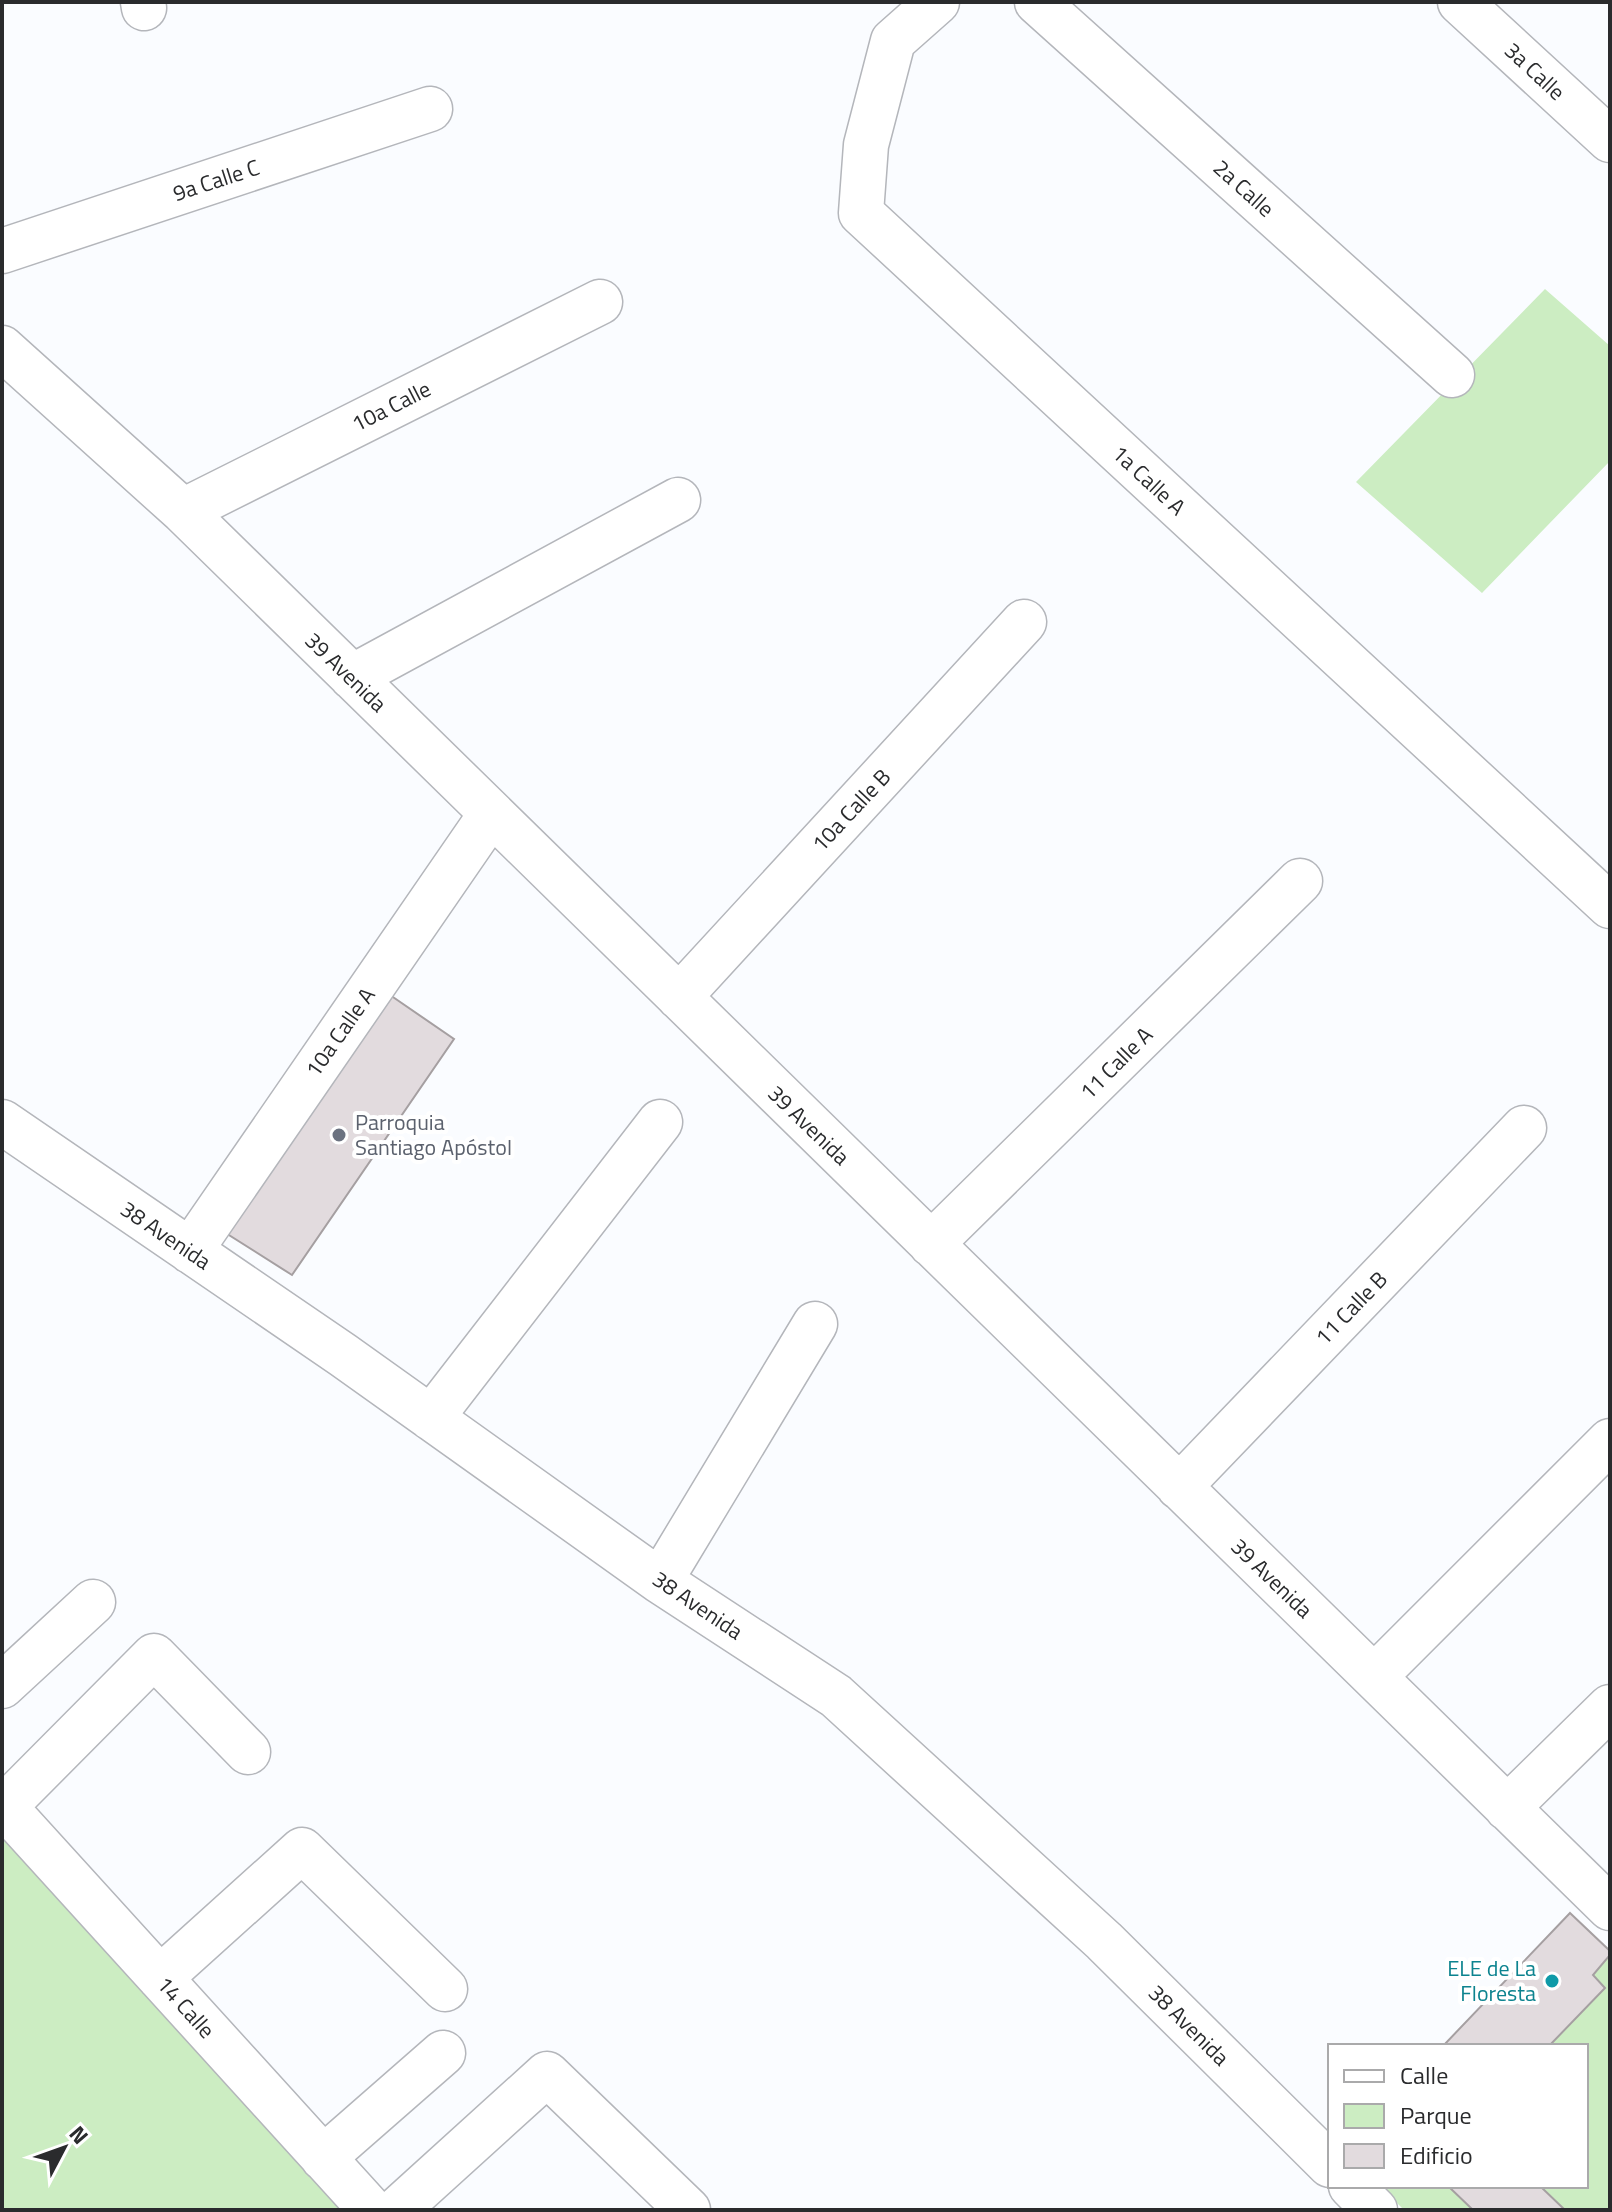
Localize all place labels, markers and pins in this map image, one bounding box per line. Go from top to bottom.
place label: Parroquia Santiago Apóstol [355,1105,512,1164]
marker: Parroquia Santiago Apóstol [330,1126,348,1144]
place label: ELE de La Floresta [1447,1951,1536,2010]
marker: ELE de La Floresta [1543,1972,1561,1990]

